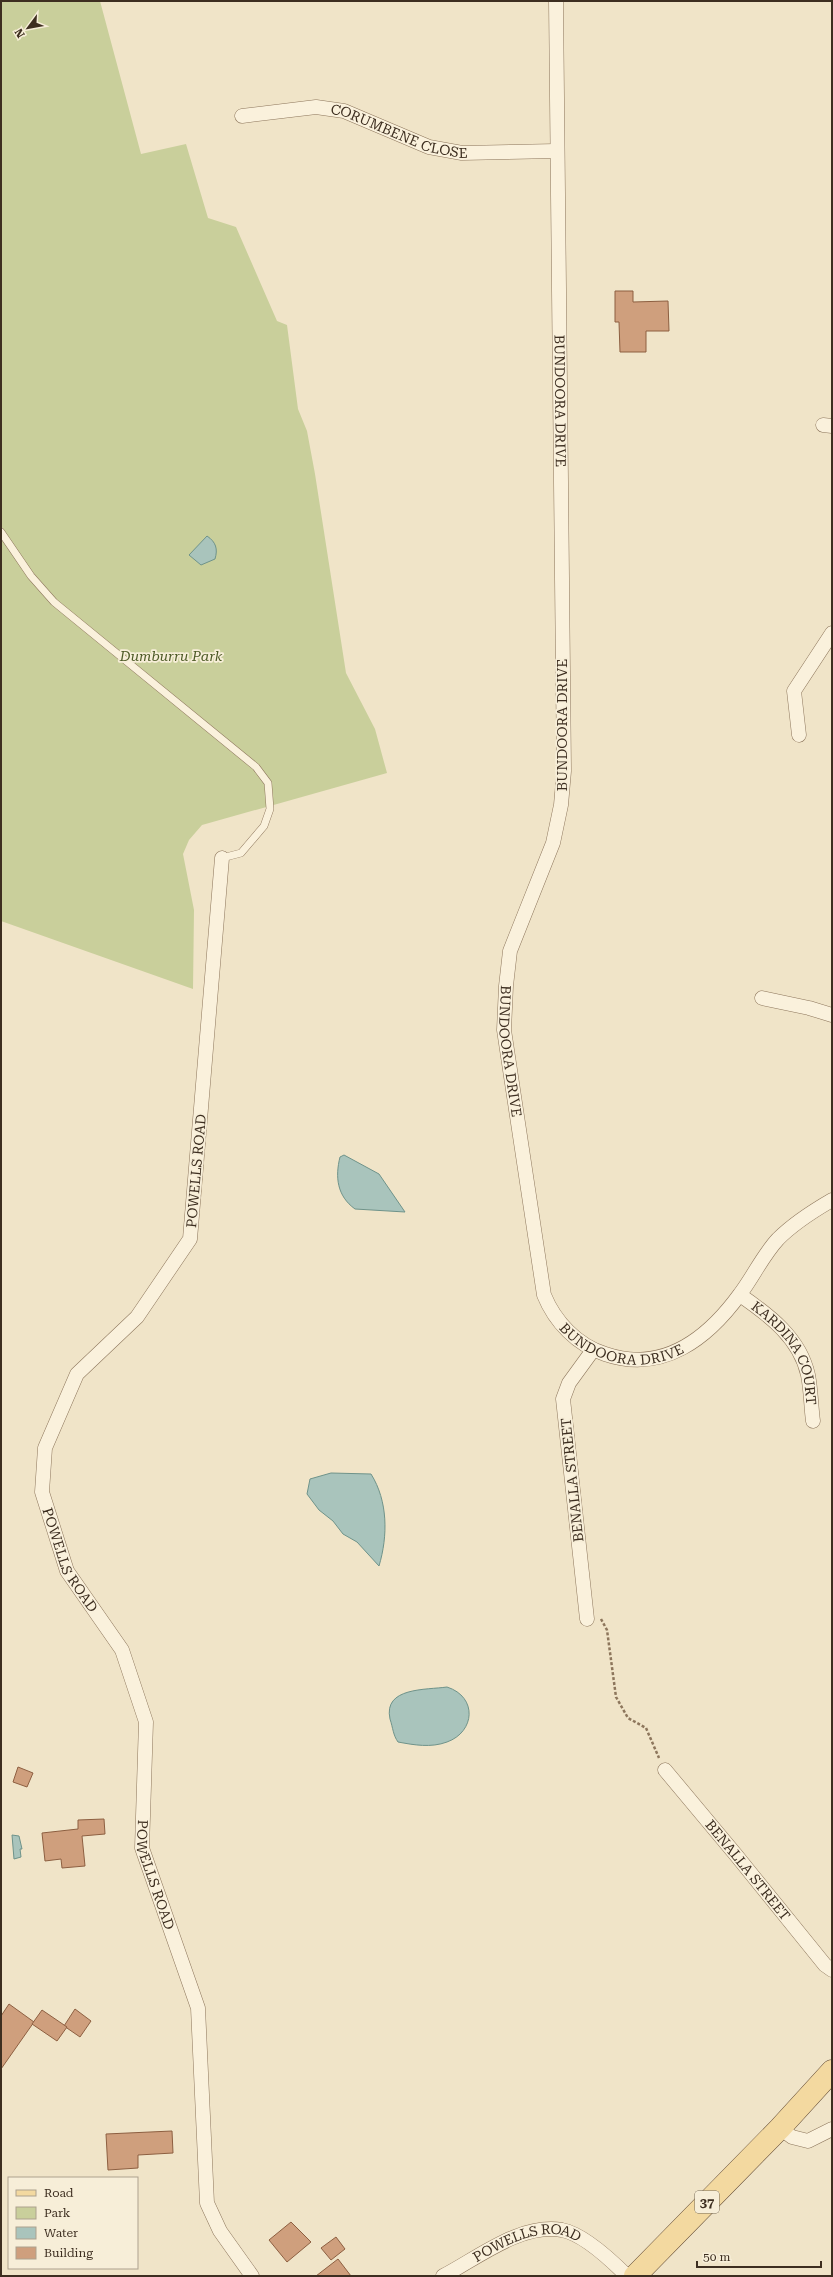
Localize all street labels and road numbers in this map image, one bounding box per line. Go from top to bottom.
street label: CORUMBENE CLOSE [330,101,468,161]
street label: BUNDOORA DRIVE [551,335,569,467]
street label: BUNDOORA DRIVE [554,659,570,791]
street label: BUNDOORA DRIVE [496,985,525,1118]
street label: POWELLS ROAD [183,1113,209,1229]
street label: KARDINA COURT [748,1298,819,1406]
street label: BUNDOORA DRIVE [556,1320,686,1368]
street label: BENALLA STREET [558,1417,586,1543]
street label: POWELLS ROAD [39,1506,101,1615]
street label: BENALLA STREET [702,1817,794,1924]
street label: POWELLS ROAD [134,1819,178,1932]
road number: 37 [695,2191,719,2213]
street label: POWELLS ROAD [470,2221,584,2265]

